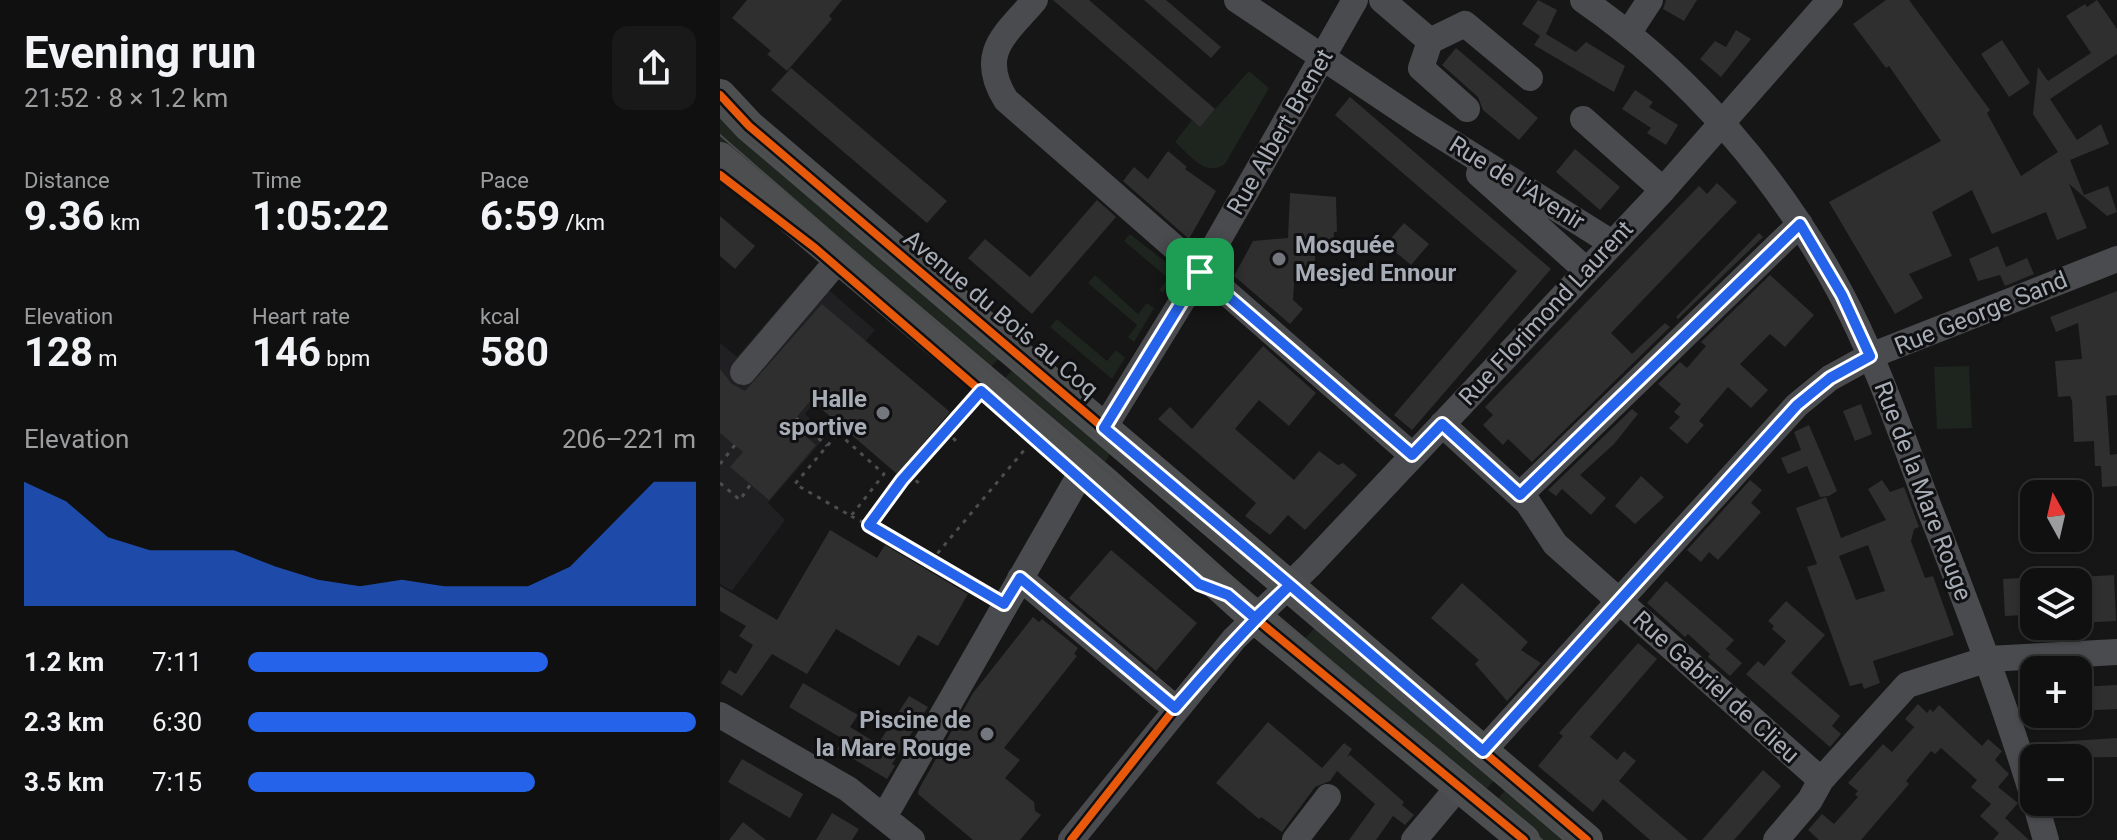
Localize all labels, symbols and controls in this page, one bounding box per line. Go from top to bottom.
button: share [612,26,696,110]
text: Evening run [24,27,256,79]
street label: Rue Albert Brenet [1221,44,1339,220]
text: 21:52 · 8 × 1.2 km [24,83,228,113]
street label: Rue de l'Avenir [1444,130,1590,236]
text: Distance [24,168,110,193]
text: Time [252,168,301,193]
text: Pace [480,168,529,193]
text: 9.36 [24,193,104,240]
text: 1:05:22 [252,193,389,240]
text: 6:59 [480,193,560,240]
text: km [104,210,140,235]
text: /km [560,210,605,235]
street label: Rue Florimond Laurent [1453,215,1639,411]
street label: Avenue du Bois au Coq [898,224,1104,404]
place label: Mosquée Mesjed Ennour [1295,231,1456,287]
pin [1166,238,1234,306]
icon: arrive [1178,250,1222,294]
marker: Mosquée Mesjed Ennour [1270,250,1288,268]
street label: Rue George Sand [1891,266,2071,360]
text: Elevation [24,304,113,329]
text: Heart rate [252,304,350,329]
text: kcal [480,304,520,329]
text: 128 [24,329,93,376]
text: 146 [252,329,321,376]
text: 580 [480,329,549,376]
text: m [93,346,118,371]
text: bpm [321,346,370,371]
street label: Rue de la Mare Rouge [1868,378,1978,604]
place label: Halle sportive [779,385,867,441]
marker: Halle sportive [874,404,892,422]
text: Elevation [24,424,129,454]
text: 206–221 m [562,424,696,454]
north arrow [2020,480,2092,552]
map controls [2020,480,2092,816]
button: layers [2020,568,2092,640]
street label: Rue Gabriel de Clieu [1627,605,1805,769]
text: 1.2 km [24,647,104,677]
text: 7:11 [152,647,202,677]
button: + [2020,656,2092,728]
place label: Piscine de la Mare Rouge [815,706,971,762]
text: 2.3 km [24,707,104,737]
text: 6:30 [152,707,202,737]
marker: Piscine de la Mare Rouge [978,725,996,743]
button: − [2020,744,2092,816]
text: 3.5 km [24,767,104,797]
text: 7:15 [152,767,202,797]

